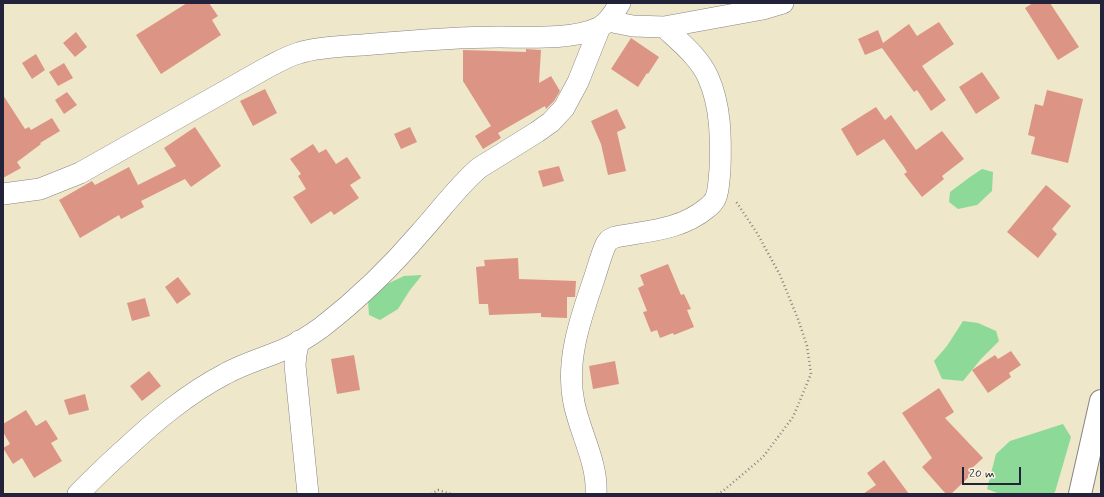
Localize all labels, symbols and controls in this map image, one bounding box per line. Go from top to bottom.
scale bar [964,459,1023,485]
text: 20 m [969,466,995,482]

